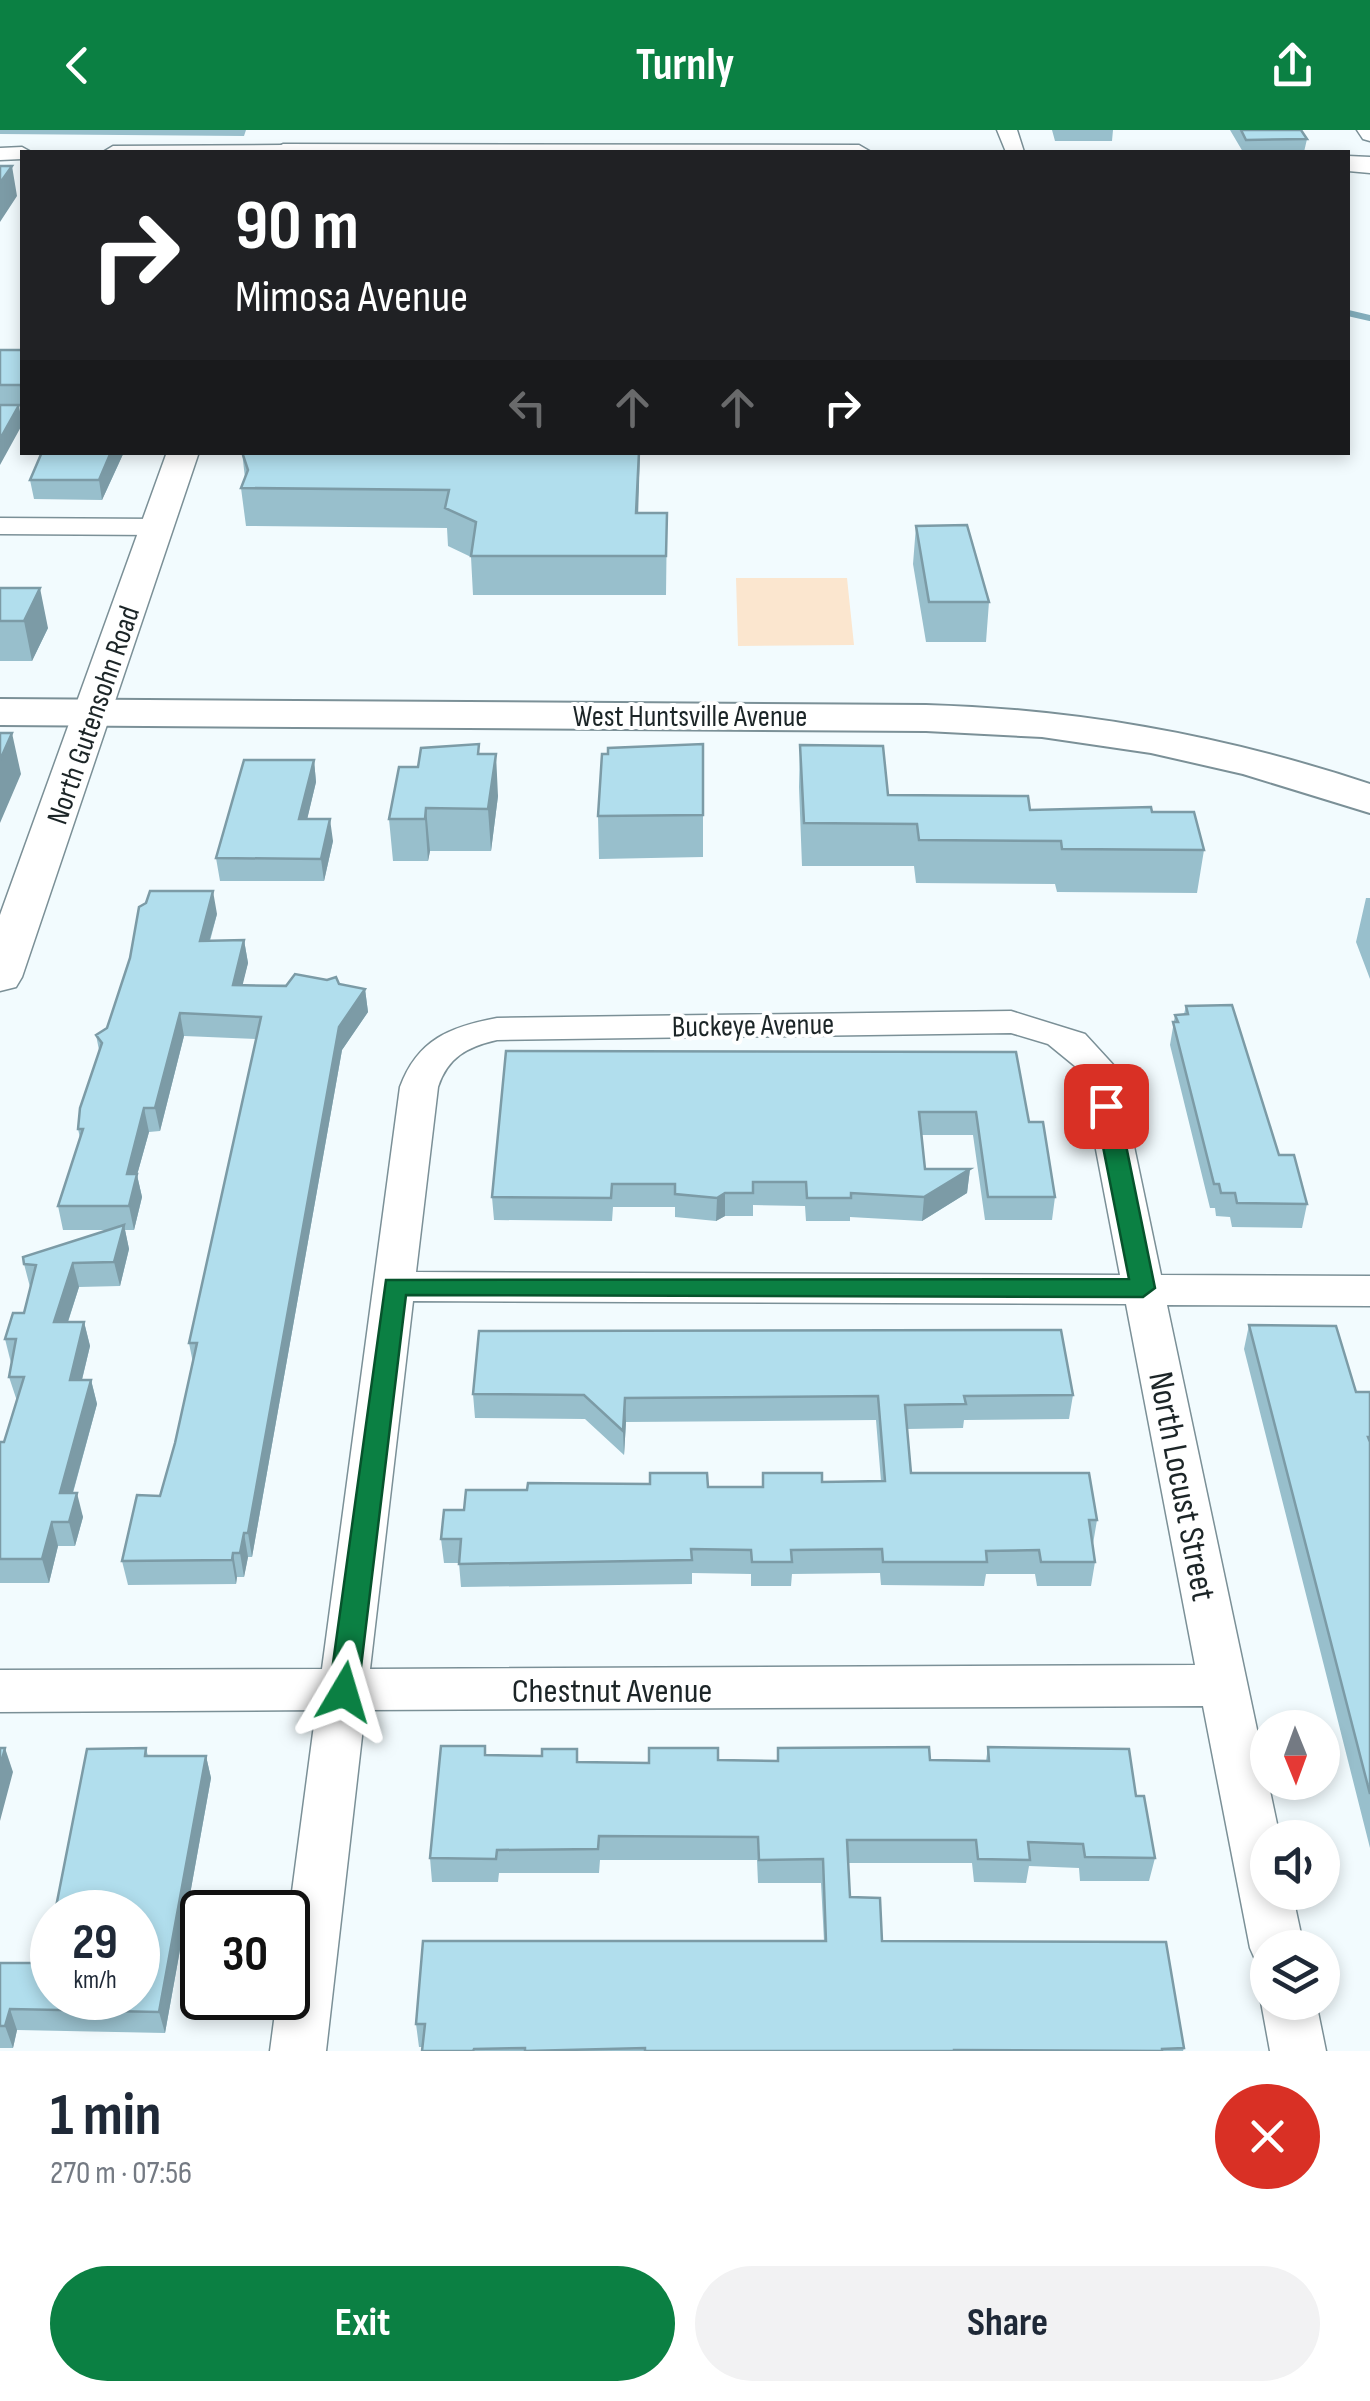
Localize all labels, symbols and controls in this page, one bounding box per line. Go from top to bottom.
icon: back [50,38,105,93]
text: Turnly [636,38,734,93]
icon: share [1265,38,1320,93]
text: 90 m [235,185,359,269]
icon: right [70,190,200,320]
text: Mimosa Avenue [235,270,468,325]
icon: left [500,380,555,435]
icon: ahead [605,380,660,435]
icon: ahead [710,380,765,435]
icon: right [815,380,870,435]
street label: North Gutensohn Road [40,601,148,829]
street label: West Huntsville Avenue [573,699,807,735]
street label: Buckeye Avenue [672,1007,834,1045]
pin [1064,1064,1149,1149]
icon: arrive [1079,1079,1134,1134]
street label: North Locust Street [1138,1368,1225,1604]
position arrow [292,1640,396,1744]
street label: Chestnut Avenue [512,1670,712,1713]
north arrow [1250,1710,1340,1800]
map controls [1250,1710,1340,2020]
button: sound [1250,1820,1340,1910]
speed limit sign: 30 [180,1890,310,2020]
text: 29 [72,1913,118,1973]
button: layers [1250,1930,1340,2020]
text: km/h [73,1965,117,1996]
text: 1 min [50,2080,162,2152]
button: close [1215,2084,1320,2189]
text: 270 m · 07:56 [50,2154,192,2193]
button: Exit [50,2266,675,2381]
button: Share [695,2266,1320,2381]

